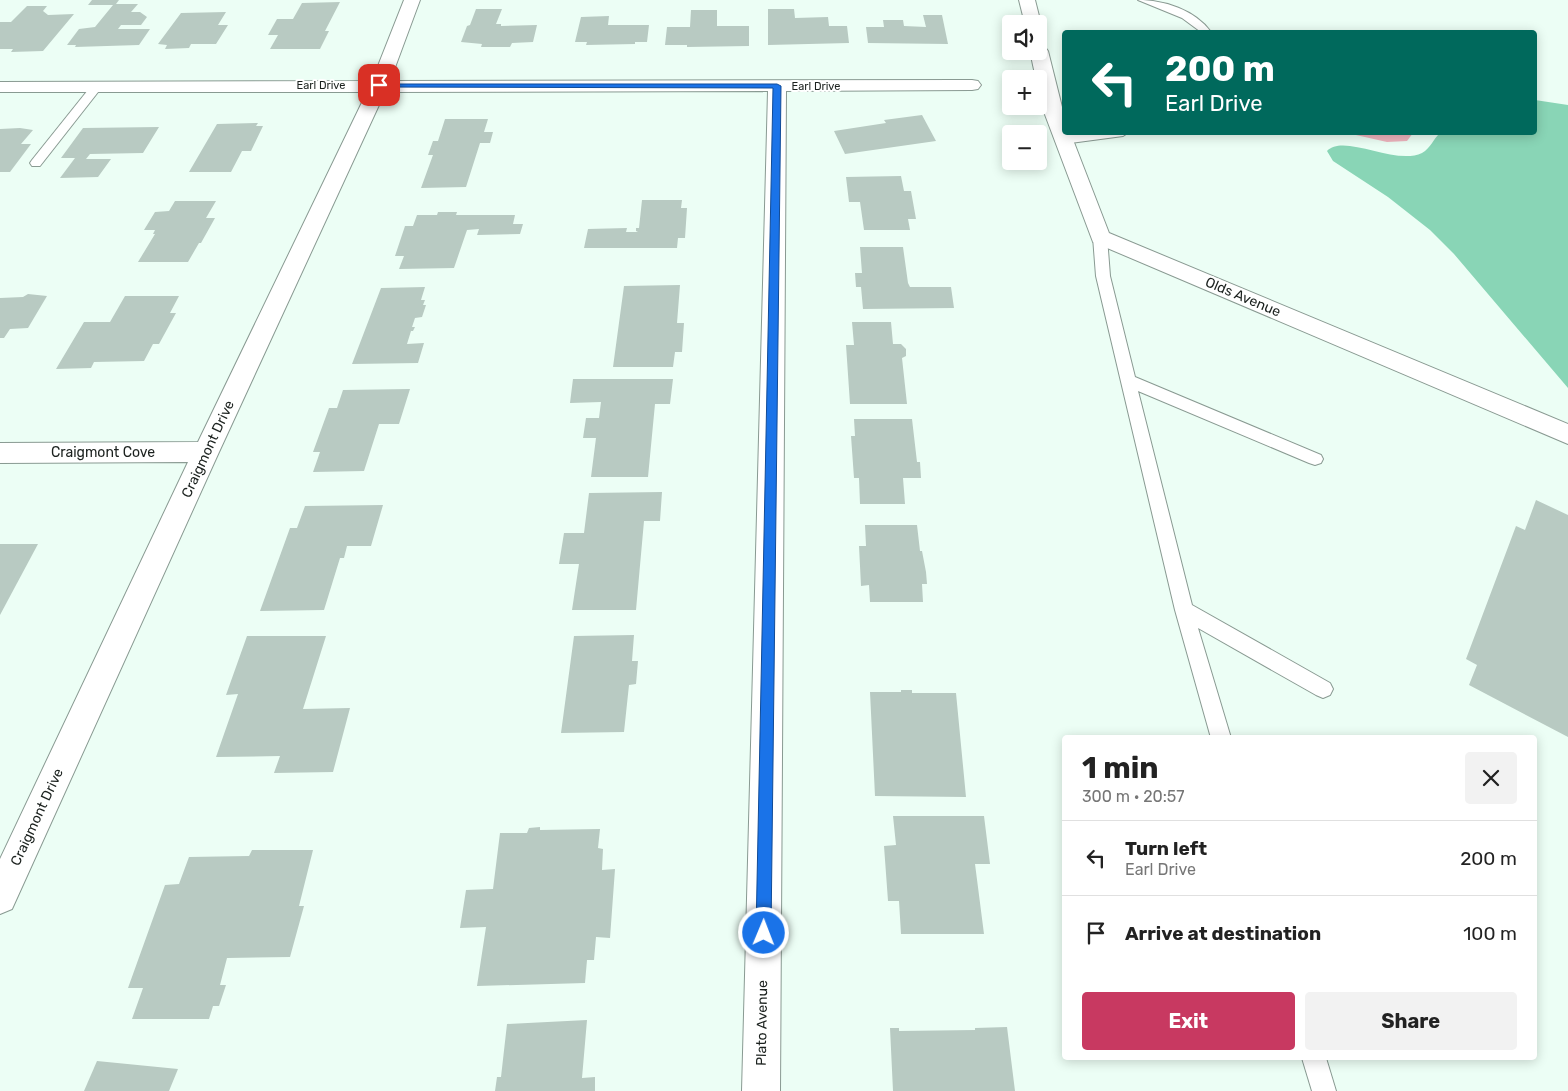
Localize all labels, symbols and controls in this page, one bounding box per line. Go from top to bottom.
map controls [1002,15,1047,170]
button: sound [1002,15,1047,60]
text: 200 m [1165,48,1275,90]
icon: left [1082,50,1147,115]
pin [358,64,400,106]
button: + [1002,70,1047,115]
icon: arrive [365,71,393,99]
street label: Earl Drive [297,79,345,92]
street label: Earl Drive [792,80,840,93]
text: Earl Drive [1165,90,1263,117]
button: − [1002,125,1047,170]
street label: Olds Avenue [1203,273,1283,321]
street label: Craigmont Drive [178,397,238,500]
street label: Craigmont Cove [51,444,155,461]
text: 1 min [1082,750,1159,786]
button: close [1465,752,1517,804]
street label: Craigmont Drive [7,765,67,868]
text: 300 m · 20:57 [1082,787,1185,806]
text: Turn left [1125,837,1207,860]
icon: left [1082,844,1110,872]
text: 200 m [1460,847,1517,870]
text: Earl Drive [1125,860,1196,879]
position arrow [737,906,789,958]
icon: arrive [1082,919,1110,947]
text: Arrive at destination [1125,922,1321,945]
text: 100 m [1463,922,1517,945]
street label: Plato Avenue [753,980,771,1066]
button: Exit [1082,992,1295,1050]
button: Share [1305,992,1517,1050]

